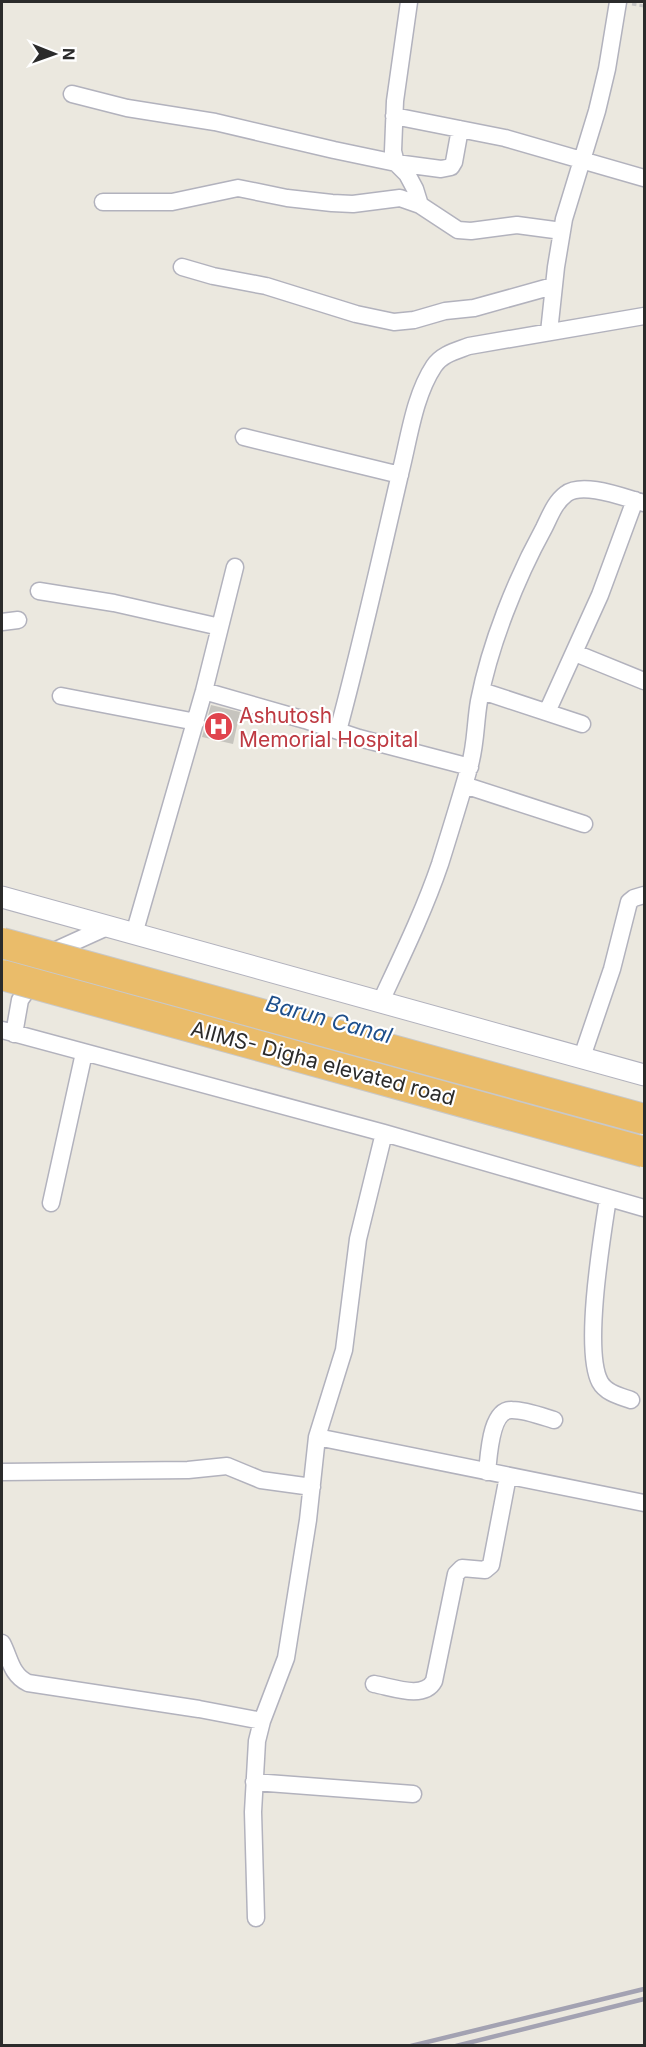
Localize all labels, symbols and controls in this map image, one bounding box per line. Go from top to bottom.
north arrow [24,24,84,84]
text: N [59,48,79,61]
place label: Ashutosh Memorial Hospital [239,703,418,752]
hospital icon: Ashutosh Memorial Hospital [202,711,234,743]
water label: Barun Canal [263,990,396,1049]
street label: AIIMS- Digha elevated road [188,1016,458,1110]

